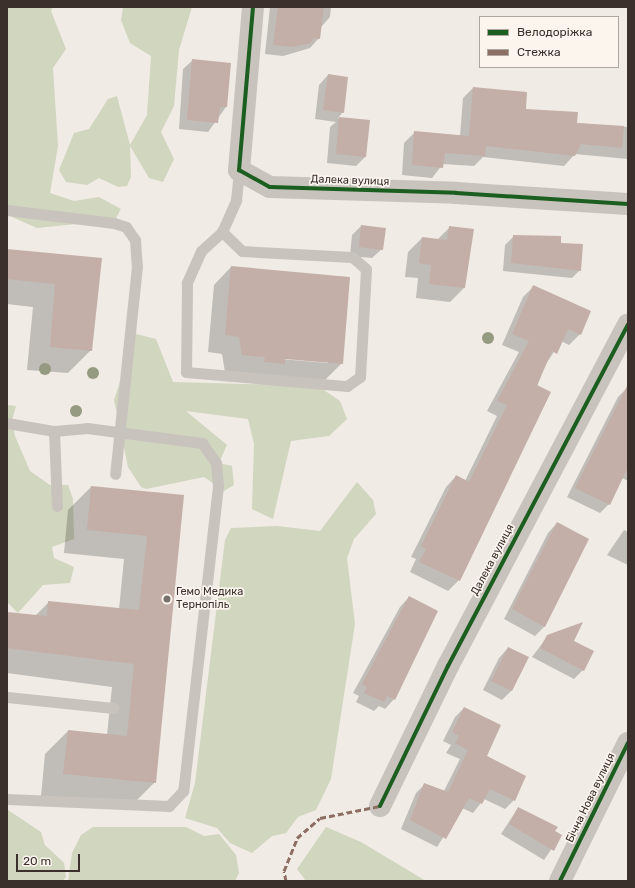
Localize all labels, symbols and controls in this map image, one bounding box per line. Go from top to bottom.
legend [479,16,619,68]
text: Велодоріжка [517,25,592,39]
text: Стежка [517,45,561,59]
street label: Далека вулиця [310,173,390,189]
street label: Далека вулиця [469,522,517,598]
place label: Гемо Медика Тернопіль [176,586,243,612]
marker: Гемо Медика Тернопіль [161,593,173,605]
street label: Бічна Нова вулиця [564,751,618,845]
scale bar [18,846,82,872]
text: 20 m [23,854,51,868]

